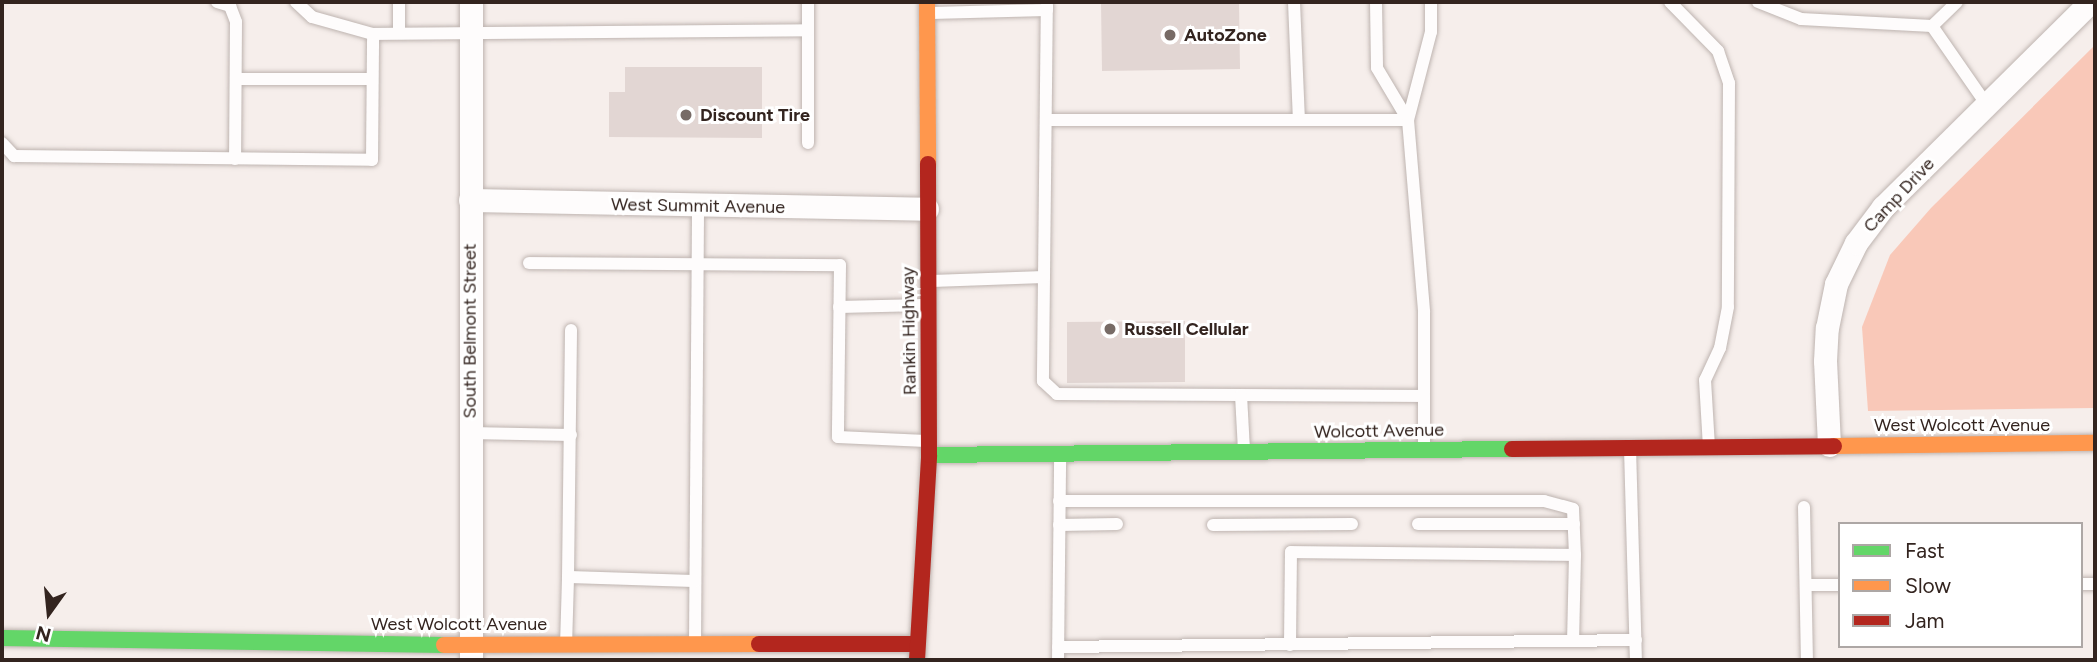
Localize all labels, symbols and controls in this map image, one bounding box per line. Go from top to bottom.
place label: AutoZone [1184,24,1267,46]
marker: AutoZone [1162,27,1178,43]
place label: Discount Tire [700,104,810,126]
marker: Discount Tire [678,107,694,123]
street label: Camp Drive [1859,153,1939,237]
street label: West Summit Avenue [611,194,785,218]
street label: South Belmont Street [459,243,481,419]
street label: Rankin Highway [897,267,921,395]
place label: Russell Cellular [1124,318,1249,340]
marker: Russell Cellular [1102,321,1118,337]
street label: West Wolcott Avenue [1874,414,2050,436]
street label: Wolcott Avenue [1314,419,1444,443]
legend [1838,522,2083,648]
text: Fast [1905,538,1945,563]
text: Slow [1905,573,1951,598]
north arrow [14,578,84,648]
text: Jam [1905,608,1944,633]
street label: West Wolcott Avenue [371,613,547,635]
text: N [33,621,54,647]

